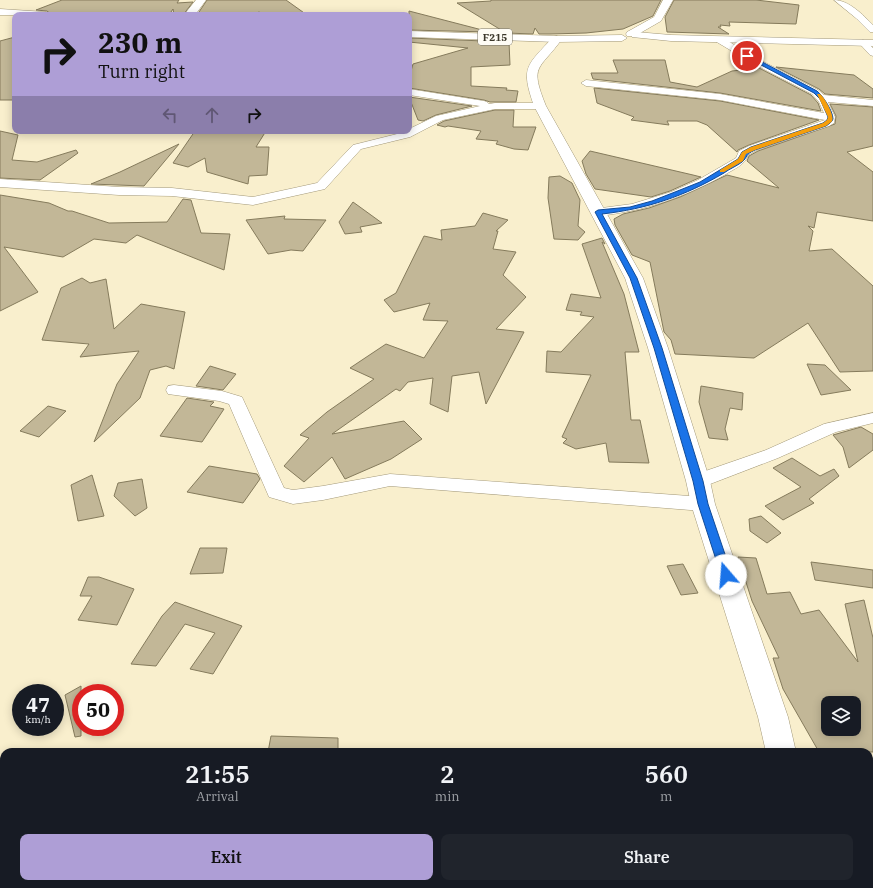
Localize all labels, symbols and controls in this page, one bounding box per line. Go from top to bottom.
text: 230 m [98,24,182,61]
icon: right [32,28,84,80]
road number: F215 [478,29,512,45]
pin [730,39,764,73]
icon: arrive [736,45,758,67]
text: Turn right [98,60,185,83]
icon: left [159,104,181,126]
icon: ahead [201,104,223,126]
icon: right [243,104,265,126]
position arrow [705,554,747,596]
speed limit sign: 50 [72,684,124,736]
text: 47 [26,691,50,718]
map controls [821,696,861,736]
button: layers [821,696,861,736]
text: km/h [25,713,51,726]
text: 21:55 [185,758,250,790]
text: 2 [440,758,454,790]
text: 560 [645,758,688,790]
text: Arrival [196,788,239,805]
text: min [435,788,460,805]
text: m [660,788,673,805]
button: Exit [20,834,433,880]
button: Share [441,834,853,880]

